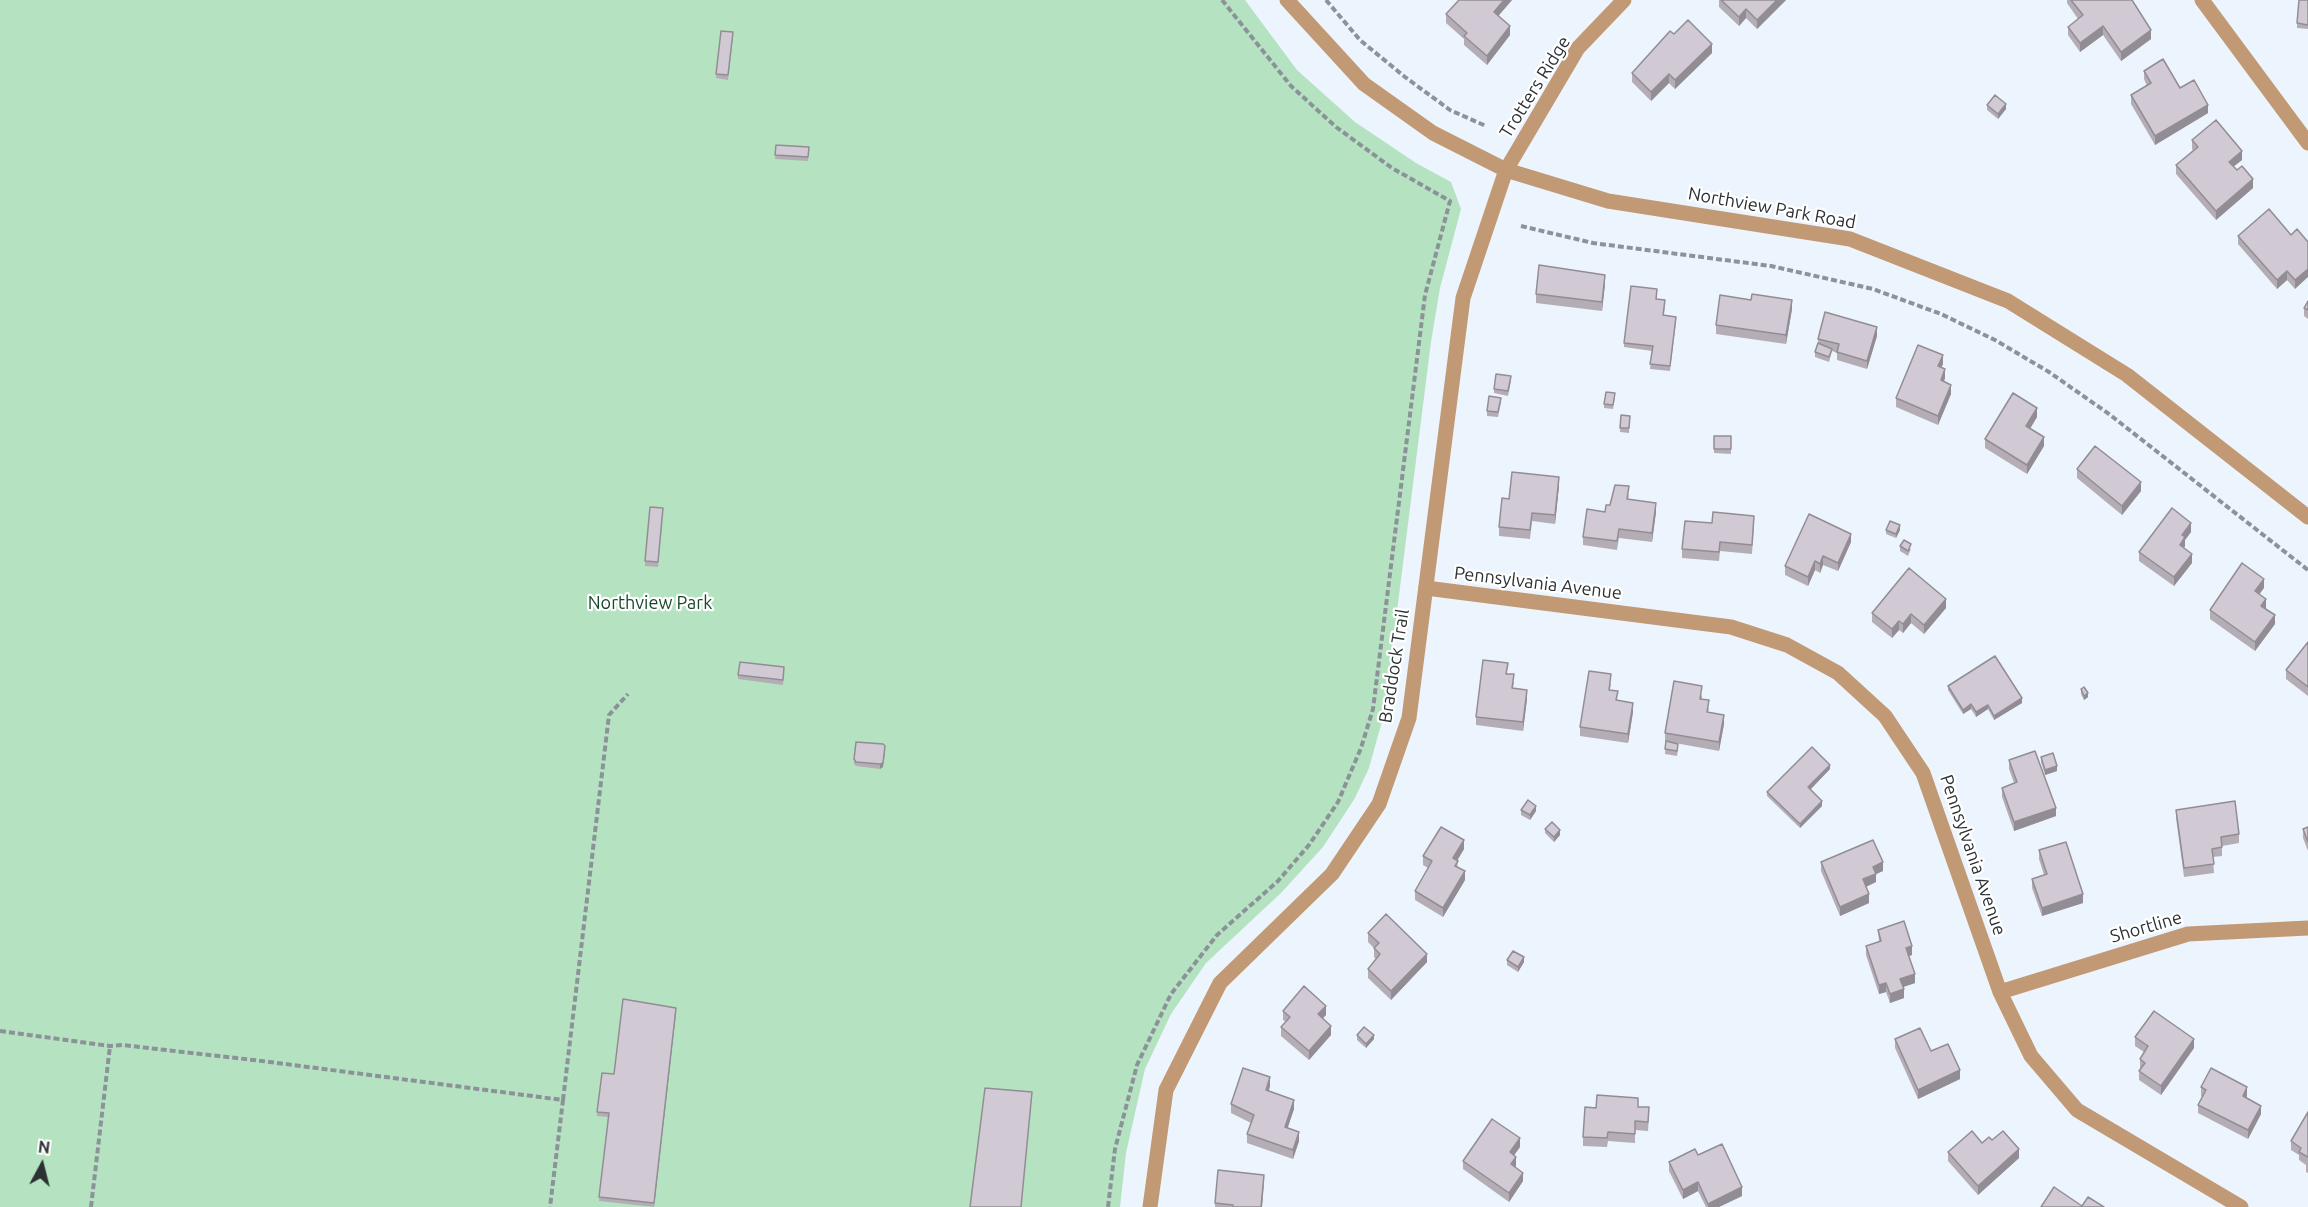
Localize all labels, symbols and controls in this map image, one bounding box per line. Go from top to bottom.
street label: Trotters Ridge [1495,32,1575,142]
street label: Northview Park Road [1686,183,1858,233]
street label: Pennsylvania Avenue [1453,562,1623,604]
park label: Northview Park [588,592,712,614]
street label: Braddock Trail [1374,607,1414,725]
street label: Pennsylvania Avenue [1935,772,2011,938]
street label: Shortline [2108,906,2184,948]
north arrow [12,1135,72,1195]
text: N [37,1137,51,1157]

